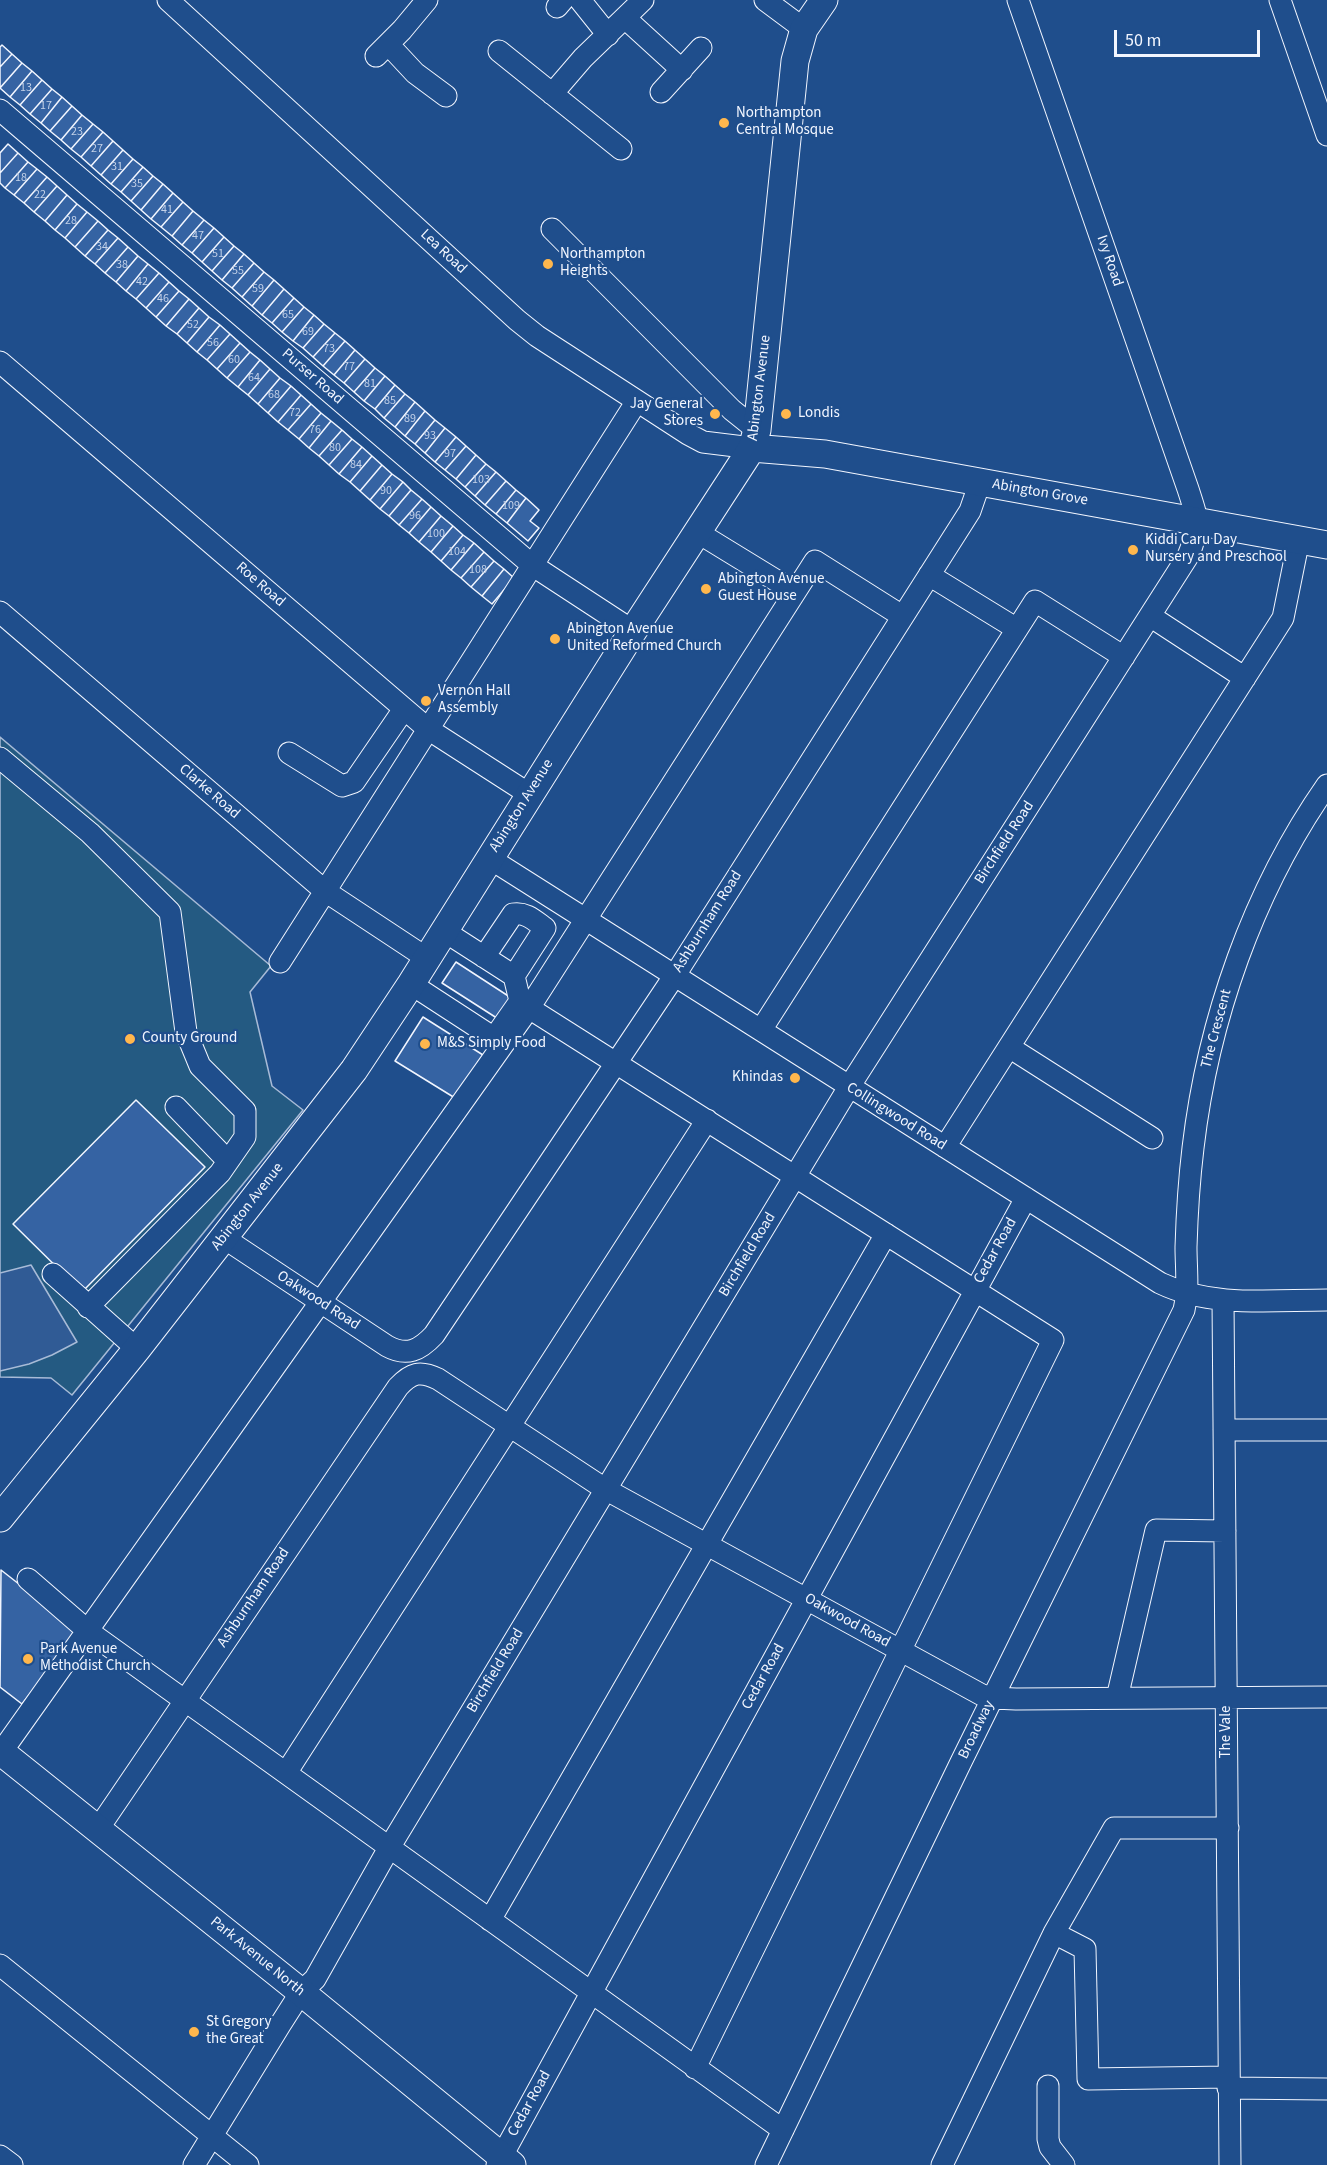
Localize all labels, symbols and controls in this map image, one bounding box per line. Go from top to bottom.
scale bar [1117,18,1262,56]
text: 50 m [1125,28,1161,53]
house number: 13 [20,81,32,95]
house number: 17 [40,99,52,113]
place label: Northampton Central Mosque [736,105,834,140]
marker: Northampton Central Mosque [717,116,731,130]
house number: 23 [71,125,83,139]
house number: 27 [91,142,103,156]
house number: 31 [111,160,123,174]
house number: 18 [15,171,27,185]
house number: 35 [131,177,143,191]
house number: 22 [34,188,46,202]
house number: 41 [161,203,173,217]
house number: 28 [65,214,77,228]
street label: Lea Road [416,226,470,278]
house number: 47 [192,229,204,243]
street label: Ivy Road [1092,233,1126,289]
house number: 34 [96,240,108,254]
place label: Northampton Heights [560,246,646,281]
house number: 51 [212,247,224,261]
marker: Northampton Heights [541,257,555,271]
house number: 38 [116,258,128,272]
house number: 55 [232,264,244,278]
house number: 42 [136,275,148,289]
house number: 59 [252,282,264,296]
house number: 46 [157,292,169,306]
house number: 65 [282,308,294,322]
house number: 52 [187,318,199,332]
house number: 69 [302,325,314,339]
street label: Abington Avenue [745,334,775,442]
house number: 56 [207,336,219,350]
house number: 73 [323,342,335,356]
street label: Purser Road [277,345,347,409]
house number: 60 [228,353,240,367]
house number: 77 [343,360,355,374]
house number: 64 [248,371,260,385]
house number: 81 [364,377,376,391]
house number: 68 [268,388,280,402]
house number: 85 [384,394,396,408]
place label: Jay General Stores [630,396,703,431]
place label: Londis [798,405,840,423]
house number: 72 [289,406,301,420]
marker: Jay General Stores [708,407,722,421]
marker: Londis [779,407,793,421]
house number: 89 [404,412,416,426]
house number: 76 [309,423,321,437]
house number: 93 [424,429,436,443]
house number: 80 [329,441,341,455]
house number: 97 [444,447,456,461]
house number: 84 [350,458,362,472]
house number: 103 [472,473,490,487]
street label: Abington Grove [991,476,1089,510]
house number: 90 [380,484,392,498]
house number: 109 [502,499,520,513]
house number: 96 [409,509,421,523]
house number: 100 [427,527,445,541]
place label: Kiddi Caru Day Nursery and Preschool [1145,532,1287,567]
marker: Kiddi Caru Day Nursery and Preschool [1126,543,1140,557]
house number: 104 [448,545,466,559]
street label: Roe Road [232,559,288,611]
house number: 108 [469,563,487,577]
place label: Abington Avenue Guest House [718,571,824,606]
marker: Abington Avenue Guest House [699,582,713,596]
place label: Abington Avenue United Reformed Church [567,621,722,656]
marker: Abington Avenue United Reformed Church [548,632,562,646]
place label: Vernon Hall Assembly [438,683,511,718]
marker: Vernon Hall Assembly [419,694,433,708]
street label: Abington Avenue [486,756,558,856]
street label: Clarke Road [175,761,243,823]
street label: Birchfield Road [971,798,1039,888]
street label: Ashburnham Road [670,868,746,976]
street label: The Crescent [1198,987,1236,1071]
place label: County Ground [142,1030,237,1048]
marker: County Ground [123,1032,137,1046]
place label: M&S Simply Food [437,1035,546,1053]
marker: M&S Simply Food [418,1037,432,1051]
place label: Khindas [732,1069,783,1087]
marker: Khindas [788,1071,802,1085]
street label: Collingwood Road [843,1079,949,1155]
street label: Abington Avenue [208,1160,288,1254]
street label: Birchfield Road [716,1209,780,1301]
street label: Cedar Road [971,1215,1021,1287]
street label: Oakwood Road [273,1267,363,1335]
street label: Ashburnham Road [214,1545,294,1651]
street label: Oakwood Road [801,1590,893,1652]
street label: Birchfield Road [464,1625,528,1717]
place label: Park Avenue Methodist Church [40,1641,151,1676]
street label: Cedar Road [739,1641,789,1713]
marker: Park Avenue Methodist Church [21,1652,35,1666]
street label: Broadway [955,1698,999,1762]
street label: The Vale [1218,1706,1236,1758]
street label: Park Avenue North [206,1913,308,2001]
place label: St Gregory the Great [206,2014,271,2049]
marker: St Gregory the Great [187,2025,201,2039]
street label: Cedar Road [505,2068,555,2140]

